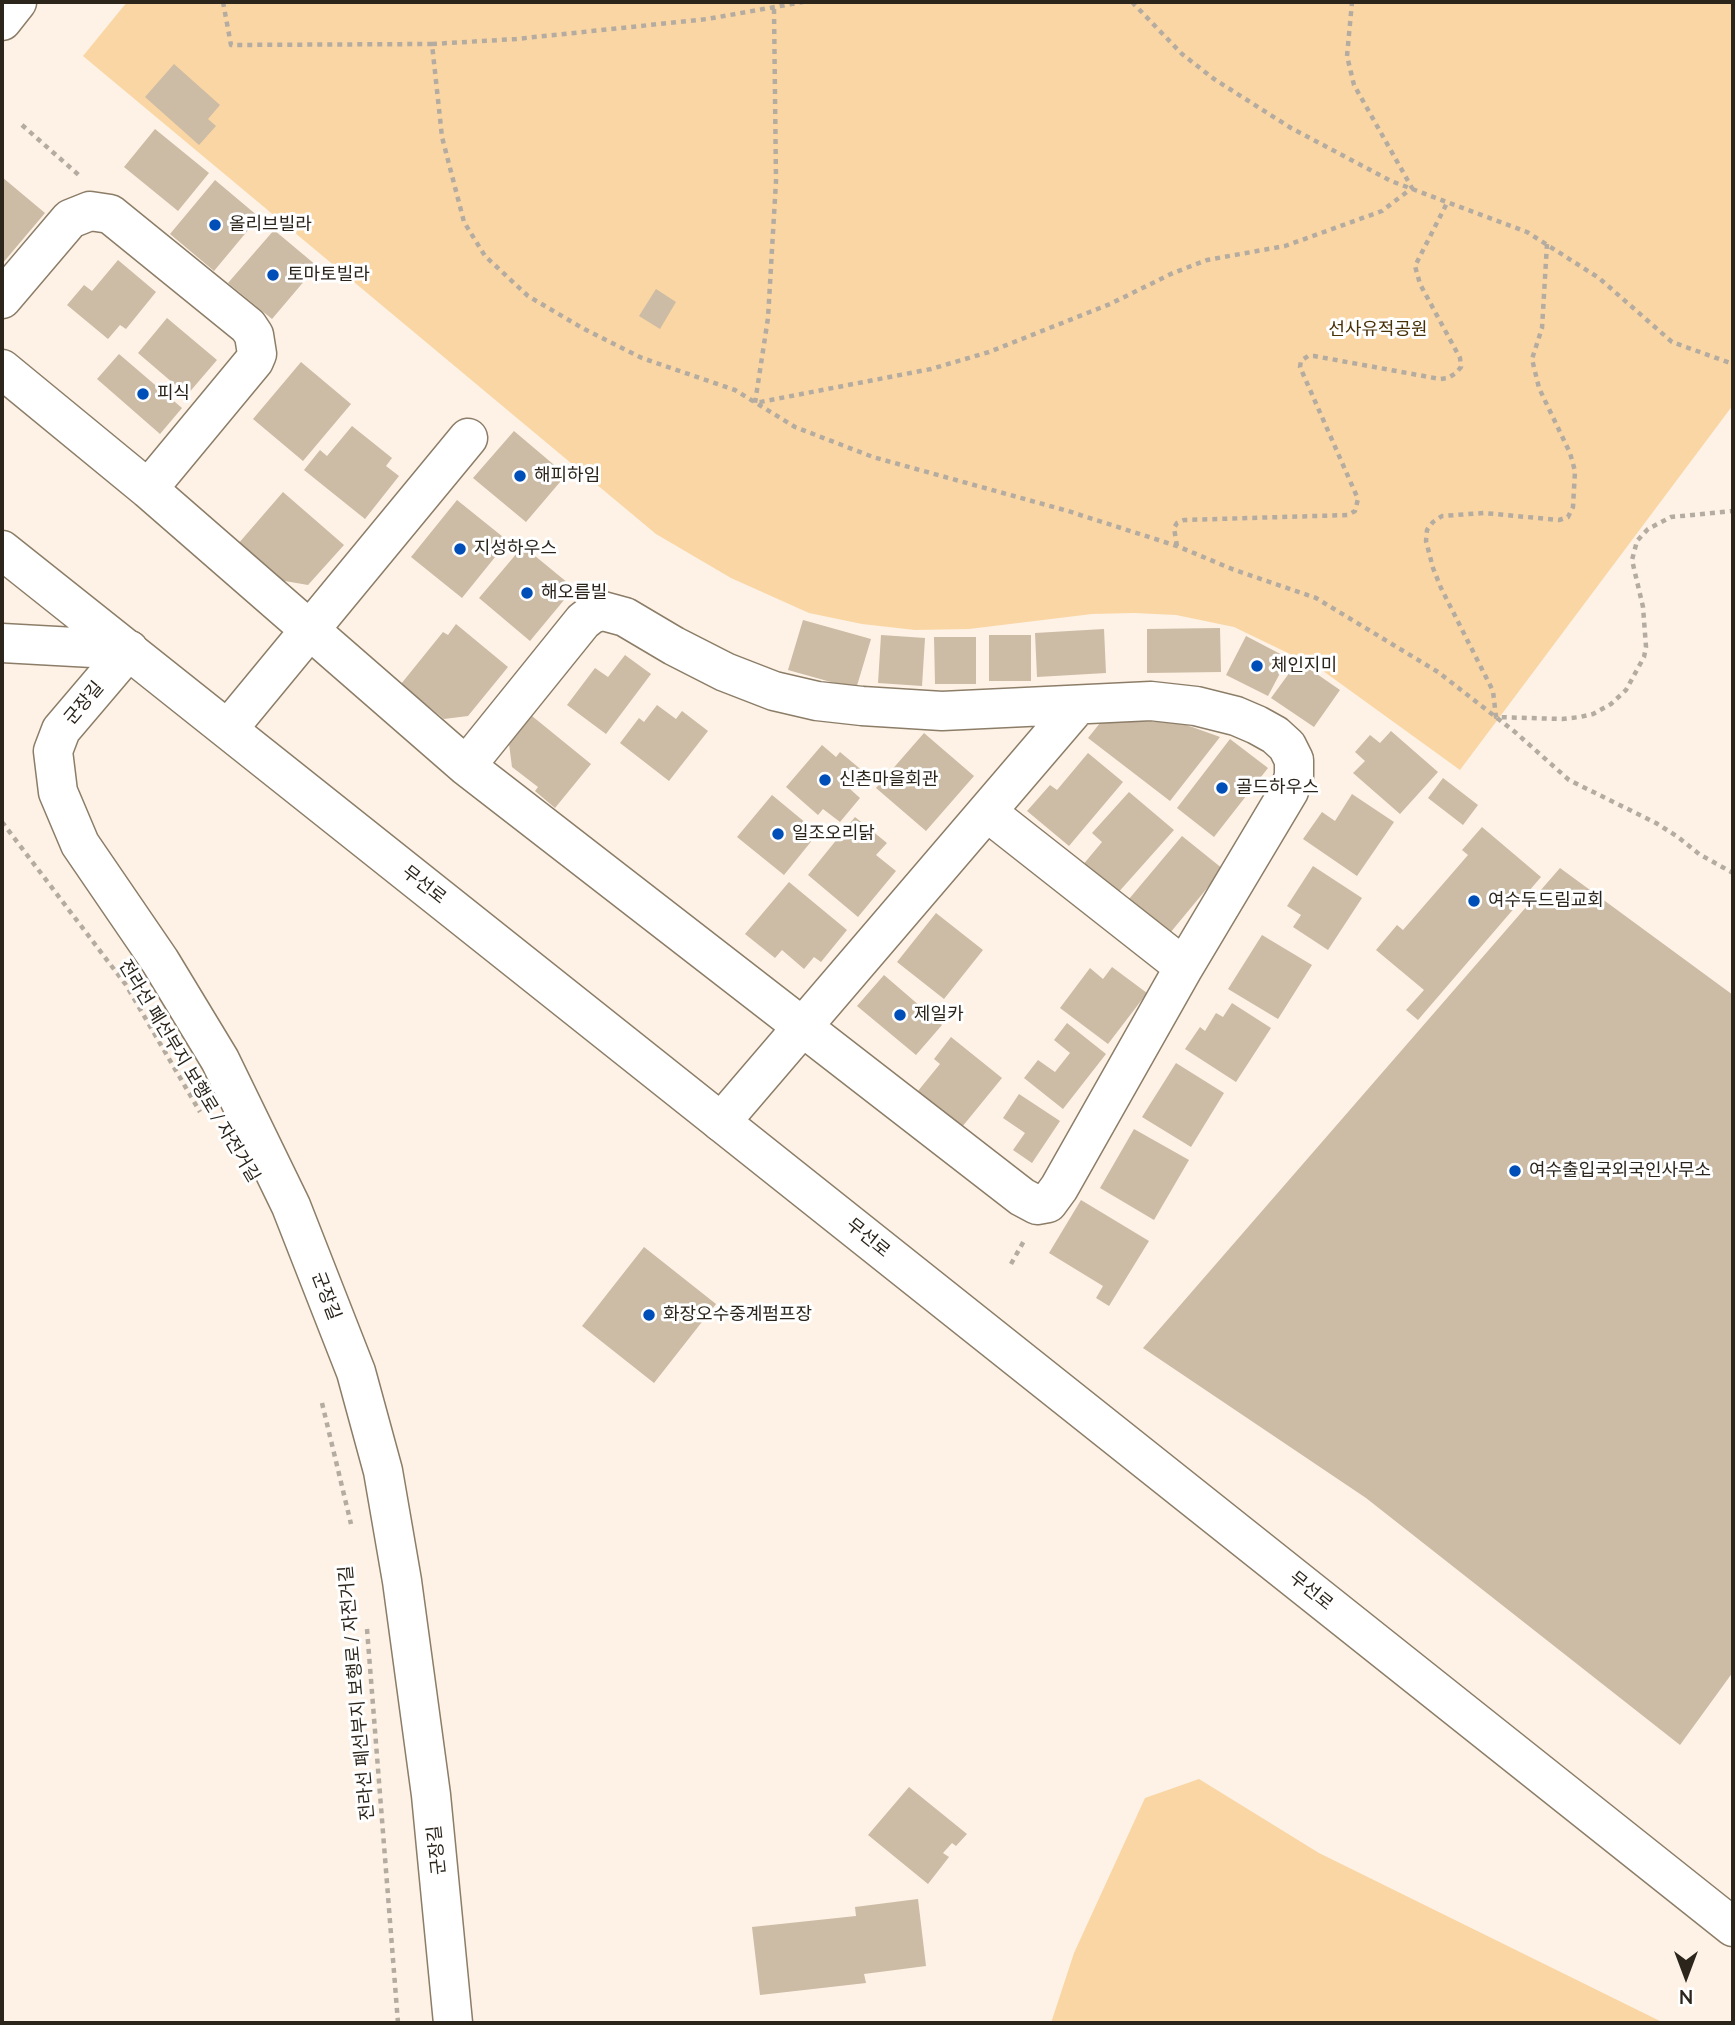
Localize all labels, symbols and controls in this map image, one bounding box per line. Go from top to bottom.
place label: 올리브빌라 [229,214,312,236]
marker: 올리브빌라 [207,217,223,233]
place label: 토마토빌라 [287,264,370,286]
marker: 토마토빌라 [265,267,281,283]
park label: 선사유적공원 [1328,319,1428,341]
place label: 피식 [157,383,190,405]
marker: 피식 [135,386,151,402]
place label: 해피하임 [534,465,600,487]
marker: 해피하임 [512,468,528,484]
place label: 지성하우스 [474,538,557,560]
marker: 지성하우스 [452,541,468,557]
place label: 해오름빌 [541,582,607,604]
marker: 해오름빌 [519,585,535,601]
place label: 체인지미 [1271,655,1337,677]
marker: 체인지미 [1249,658,1265,674]
street label: 군장길 [60,677,108,729]
place label: 신촌마을회관 [839,769,938,791]
marker: 신촌마을회관 [817,772,833,788]
place label: 골드하우스 [1236,777,1319,799]
marker: 골드하우스 [1214,780,1230,796]
place label: 일조오리닭 [792,823,875,845]
marker: 일조오리닭 [770,826,786,842]
street label: 무선로 [398,861,450,909]
place label: 여수두드림교회 [1488,890,1604,912]
marker: 여수두드림교회 [1466,893,1482,909]
street label: 전라선 폐선부지 보행로 / 자전거길 [114,956,264,1186]
place label: 제일카 [914,1004,964,1026]
marker: 제일카 [892,1007,908,1023]
place label: 여수출입국외국인사무소 [1529,1160,1711,1182]
marker: 여수출입국외국인사무소 [1507,1163,1523,1179]
street label: 무선로 [842,1214,894,1262]
street label: 군장길 [307,1269,345,1323]
place label: 화장오수중계펌프장 [663,1304,812,1326]
marker: 화장오수중계펌프장 [641,1307,657,1323]
street label: 전라선 폐선부지 보행로 / 자전거길 [335,1565,379,1821]
street label: 무선로 [1285,1567,1337,1615]
street label: 군장길 [424,1824,450,1876]
north arrow [1651,1941,1721,2011]
text: N [1679,1985,1693,2009]

